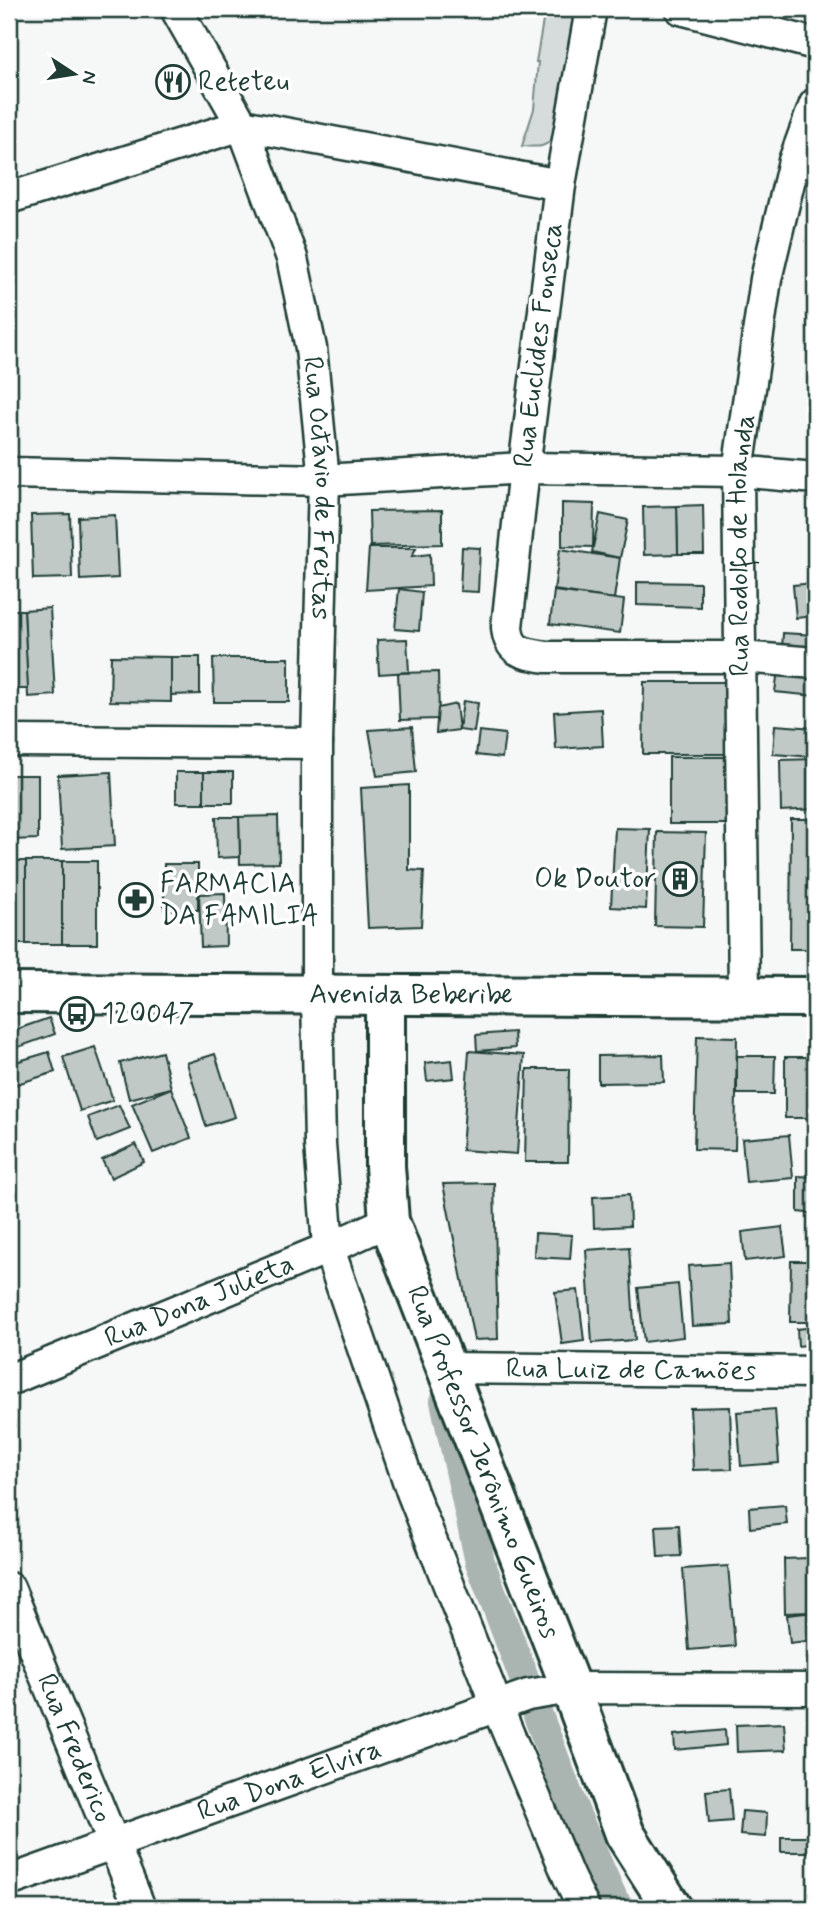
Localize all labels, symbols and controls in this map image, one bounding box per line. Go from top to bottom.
north arrow [38,38,108,108]
restaurant icon: Reteteu [154,63,192,101]
place label: Reteteu [198,64,289,101]
text: N [76,68,103,86]
street label: Rua Euclides Fonseca [506,221,572,469]
street label: Rua Octávio de Freitas [293,355,343,620]
street label: Rua Rodolfo de Holanda [719,411,765,677]
building icon: Ok Doutor [661,860,699,898]
place label: Ok Doutor [534,861,656,898]
place label: FARMACIA DA FAMILIA [160,866,319,935]
pharmacy icon: FARMACIA DA FAMILIA [117,881,155,919]
street label: Avenida Beberibe [309,976,513,1014]
bus stop icon: 120047 [58,995,96,1033]
place label: 120047 [102,996,194,1033]
street label: Rua Dona Julieta [99,1246,300,1357]
street label: Rua Professor Jerônimo Gueiros [397,1280,569,1644]
street label: Rua Luiz de Camões [506,1350,756,1390]
street label: Rua Frederico [28,1668,122,1828]
street label: Rua Dona Elvira [192,1730,387,1830]

